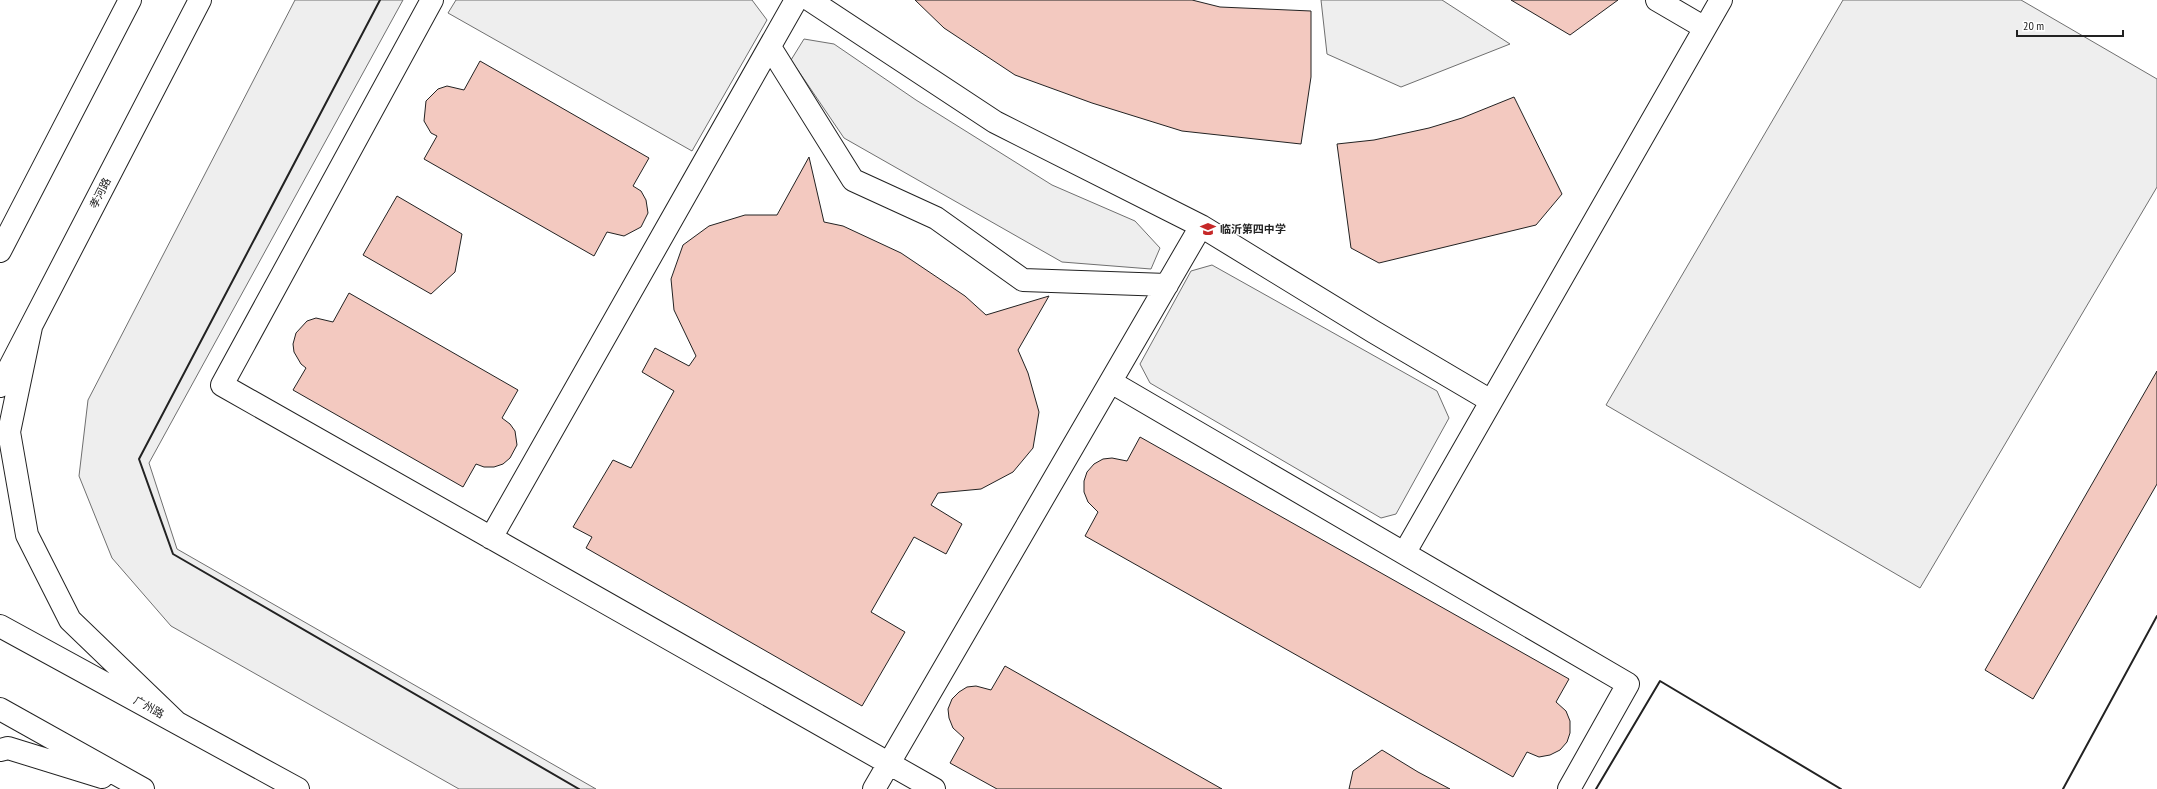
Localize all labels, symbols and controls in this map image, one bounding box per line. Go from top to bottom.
scale bar [2017,12,2123,38]
text: 20 m [2023,18,2044,33]
street label: 孝河路 [86,175,114,211]
school or university icon: 临沂第四中学 [1199,220,1217,238]
place label: 临沂第四中学 [1220,222,1286,236]
street label: 广州路 [131,693,167,721]

